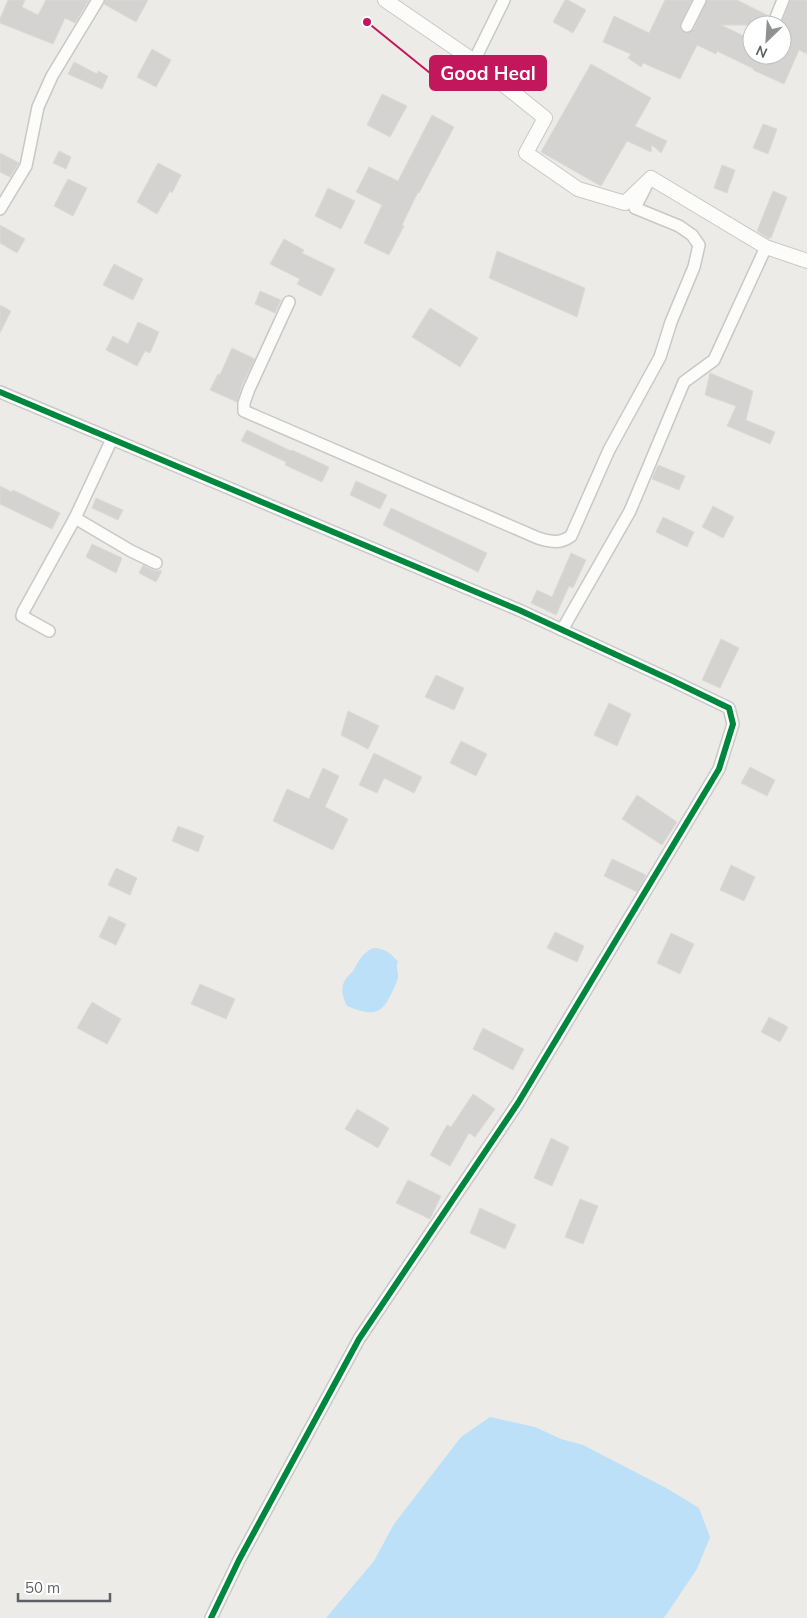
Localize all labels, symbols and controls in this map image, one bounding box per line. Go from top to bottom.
north arrow [742,15,792,65]
text: N [753,41,770,62]
callout: Good Heal [430,56,546,90]
text: Good Heal [440,61,536,85]
scale bar [18,1570,110,1602]
text: 50 m [25,1578,60,1597]

